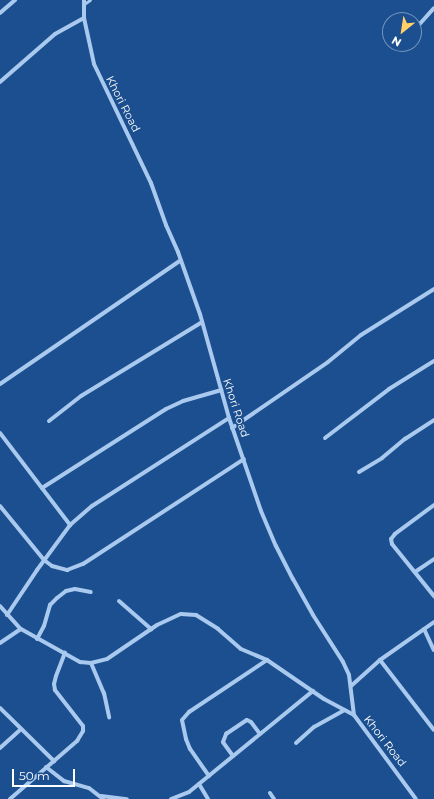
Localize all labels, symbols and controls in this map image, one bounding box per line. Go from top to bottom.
north arrow [382,12,422,52]
text: N [389,33,404,50]
street label: Khori Road [103,74,143,134]
street label: Khori Road [220,377,252,439]
street label: Khori Road [361,713,409,769]
scale bar [14,761,77,787]
text: 50 m [19,768,50,783]

